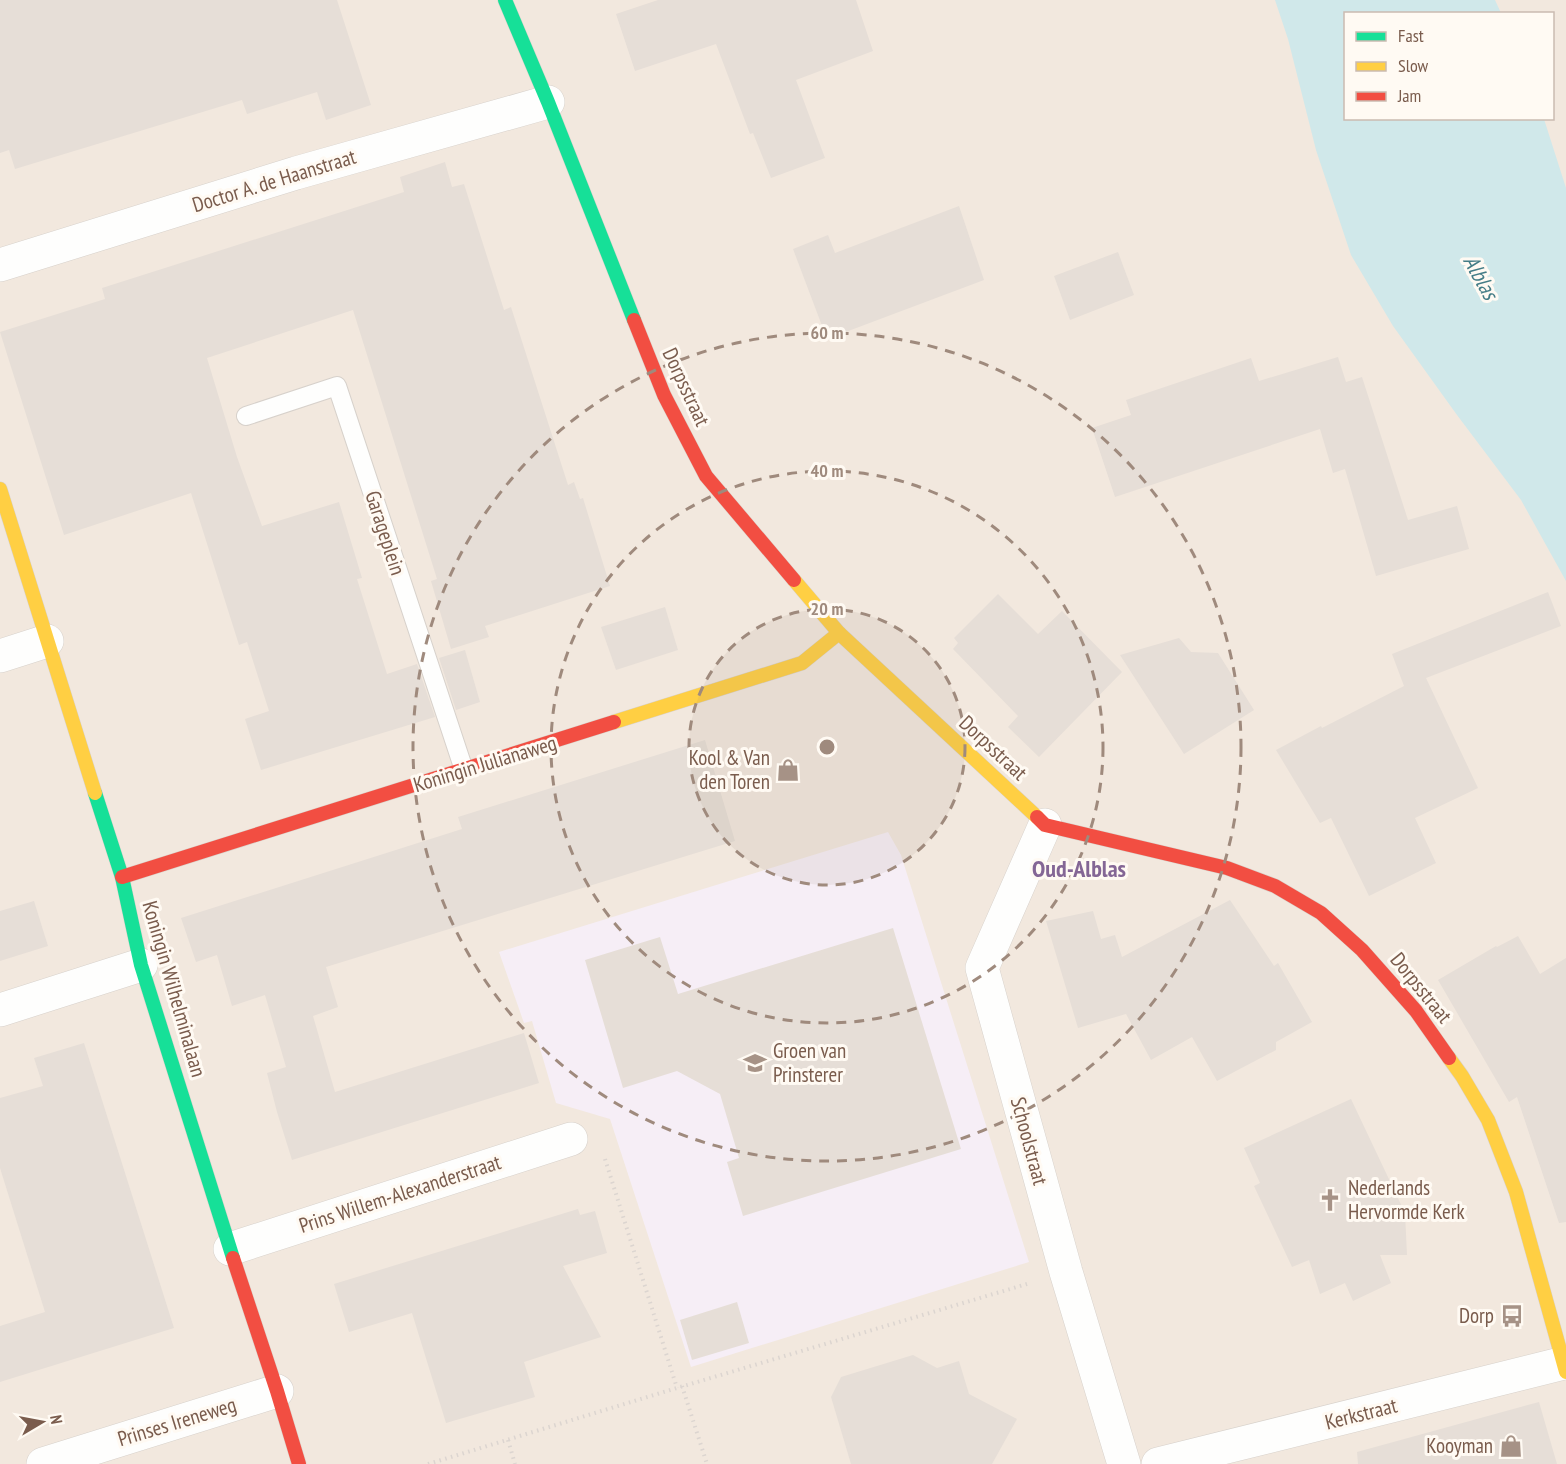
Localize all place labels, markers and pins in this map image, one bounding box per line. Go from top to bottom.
centre of rings [817,737,837,757]
place label: Kool & Van den Toren [689,744,770,795]
shop icon: Kool & Van den Toren [775,757,801,783]
place label: Groen van Prinsterer [773,1037,846,1088]
school or university icon: Groen van Prinsterer [742,1050,768,1076]
place label: Nederlands Hervormde Kerk [1348,1174,1465,1225]
church icon: Nederlands Hervormde Kerk [1317,1187,1343,1213]
place label: Dorp [1459,1302,1494,1329]
bus stop icon: Dorp [1499,1303,1525,1329]
place label: Kooyman [1426,1432,1493,1459]
shop icon: Kooyman [1498,1433,1524,1459]

